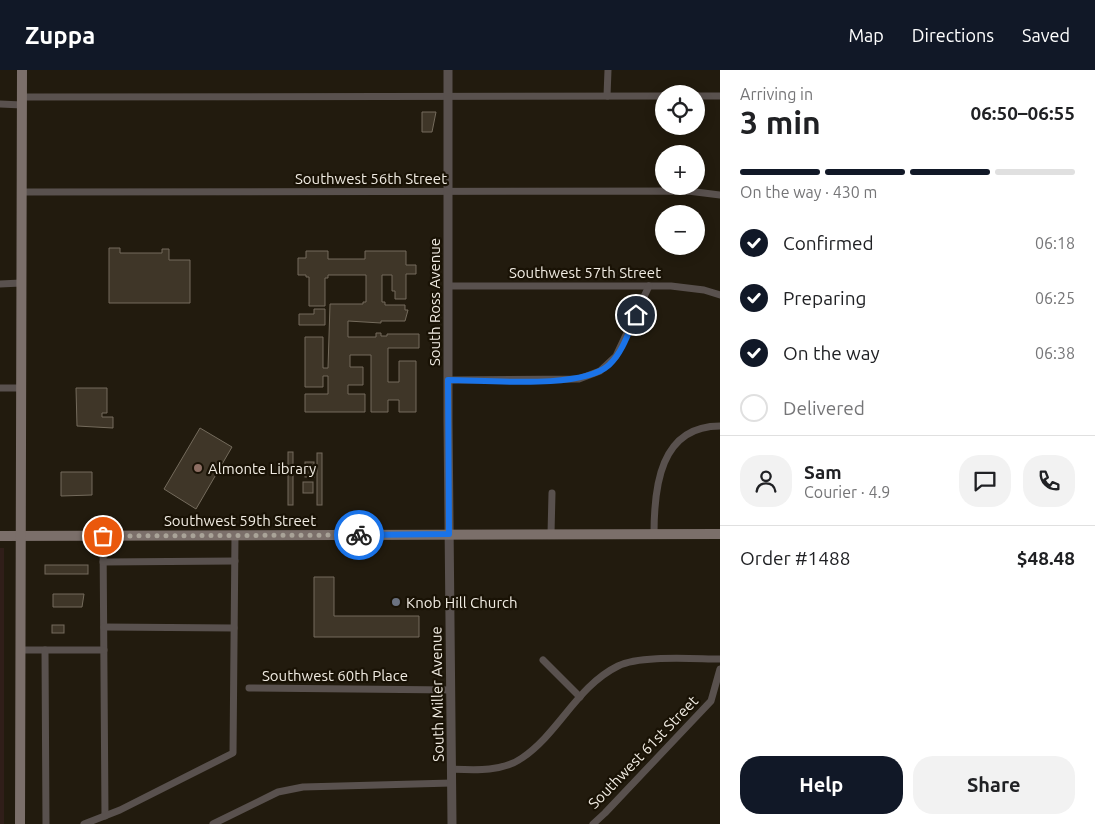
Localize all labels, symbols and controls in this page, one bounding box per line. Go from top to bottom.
text: Zuppa [25,22,95,49]
text: Map [848,25,884,45]
text: Directions [912,25,994,45]
text: Saved [1022,25,1070,45]
map controls [655,85,705,255]
button: locate [655,85,705,135]
text: Arriving in [740,85,813,103]
text: 06:50–06:55 [970,102,1075,124]
text: 3 min [740,104,821,140]
button: + [655,145,705,195]
street label: Southwest 56th Street [295,170,447,187]
text: On the way · 430 m [740,183,877,201]
button: − [655,205,705,255]
icon: check [740,229,768,257]
text: Confirmed [783,232,874,254]
text: 06:18 [1035,234,1075,252]
street label: South Ross Avenue [426,238,443,366]
street label: Southwest 57th Street [509,264,661,281]
icon: check [740,284,768,312]
text: Preparing [783,287,867,309]
text: 06:25 [1035,289,1075,307]
pin [615,294,657,336]
icon: home [622,301,650,329]
icon: check [740,339,768,367]
text: On the way [783,342,880,364]
text: 06:38 [1035,344,1075,362]
text: Delivered [783,397,865,419]
button: person [740,455,792,507]
button: chat [959,455,1011,507]
button: phone [1023,455,1075,507]
place label: Almonte Library [208,460,316,477]
text: Sam [804,461,842,483]
marker: Almonte Library [192,462,204,474]
text: Courier · 4.9 [804,483,890,501]
courier [334,510,384,560]
street label: Southwest 59th Street [164,512,316,529]
pin [82,515,124,557]
icon: bike [345,521,373,549]
icon: bag [89,522,117,550]
text: Order #1488 [740,547,850,569]
text: $48.48 [1017,547,1075,569]
place label: Knob Hill Church [406,594,518,611]
marker: Knob Hill Church [390,596,402,608]
street label: South Miller Avenue [427,626,447,762]
street label: Southwest 60th Place [262,667,408,684]
street label: Southwest 61st Street [585,692,701,812]
button: Help [740,756,903,814]
button: Share [913,756,1075,814]

